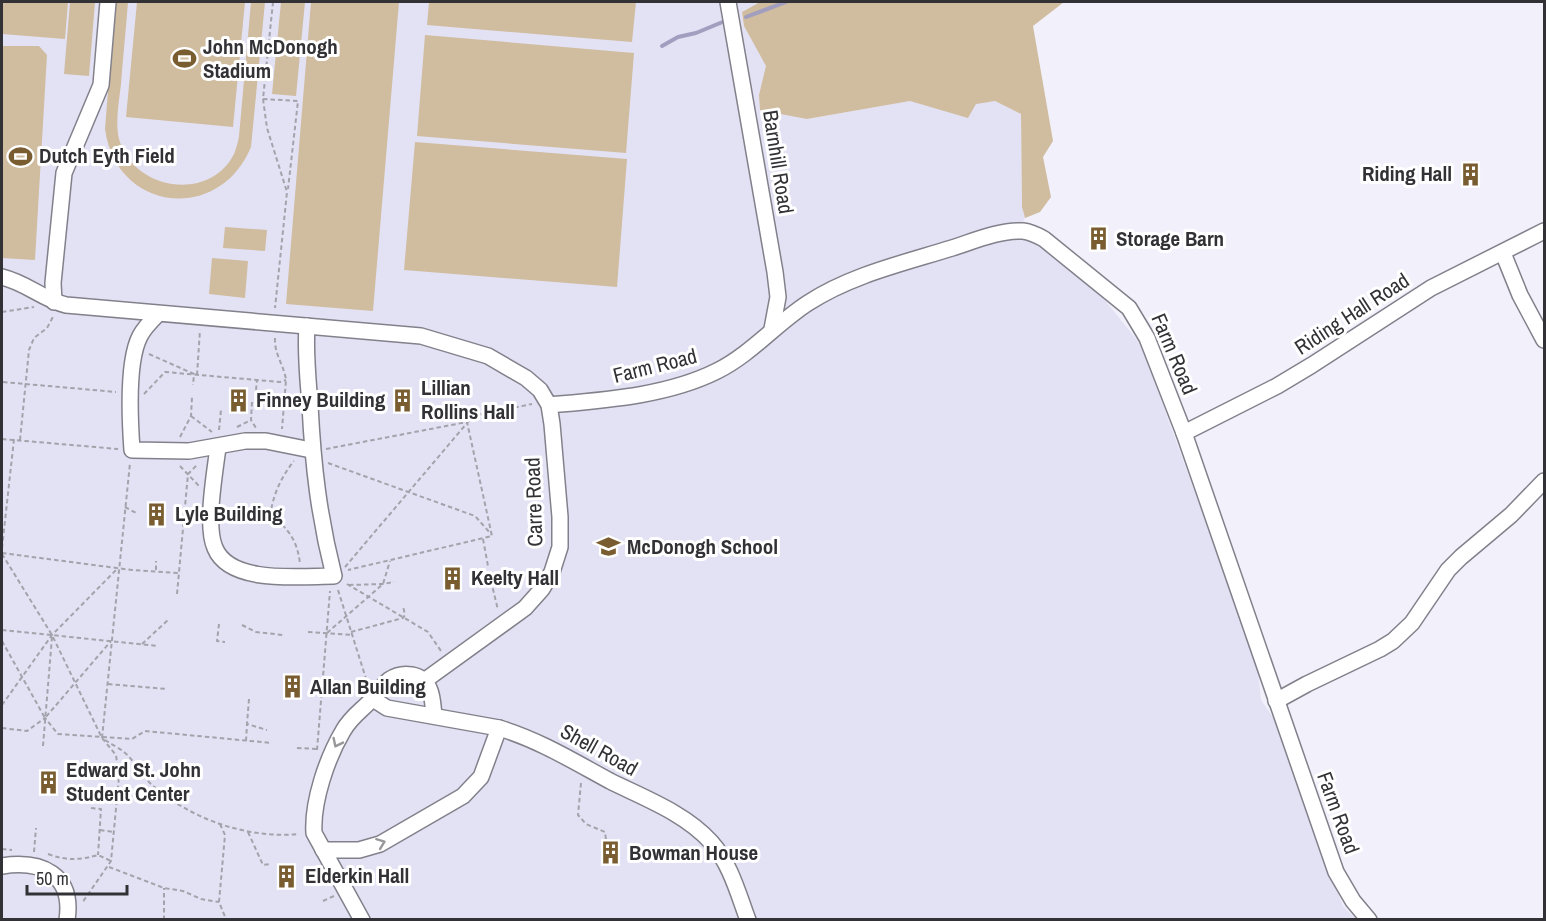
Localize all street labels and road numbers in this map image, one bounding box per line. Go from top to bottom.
street label: Barnhill Road [756,108,801,216]
street label: Riding Hall Road [1289,266,1415,361]
street label: Farm Road [1144,309,1204,399]
street label: Farm Road [610,341,700,390]
street label: Carre Road [517,457,550,547]
street label: Shell Road [555,716,643,783]
street label: Farm Road [1310,768,1367,858]

